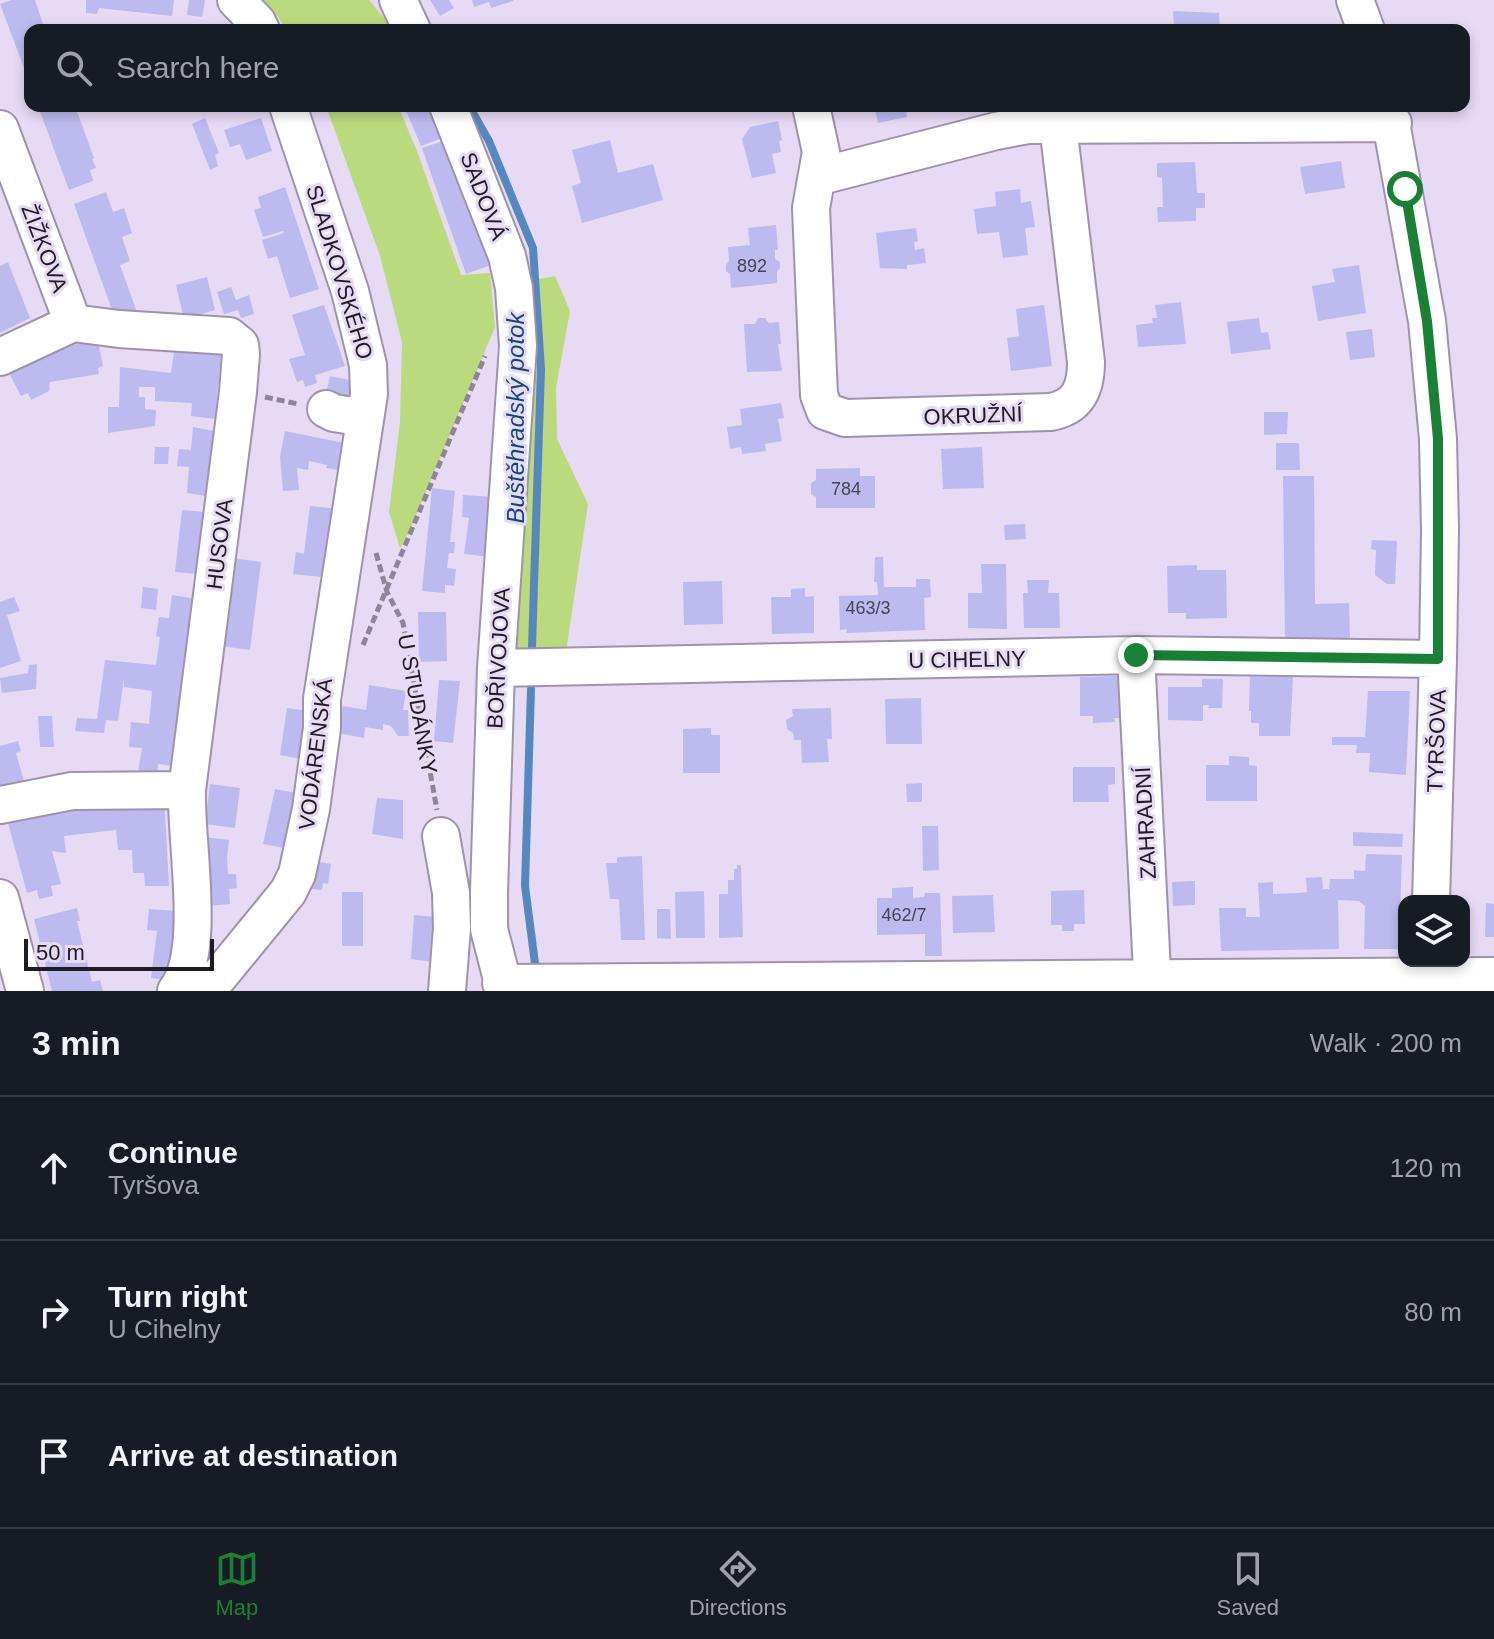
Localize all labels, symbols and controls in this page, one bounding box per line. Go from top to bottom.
search box [24,24,1470,112]
icon: search [52,46,96,90]
text: Search here [116,51,279,84]
street label: SADOVÁ [455,149,512,244]
route start [1387,171,1423,207]
street label: SLADKOVSKÉHO [301,182,378,362]
street label: ŽIŽKOVA [16,201,73,296]
house number: 892 [737,256,767,276]
water label: Buštěhradský potok [502,311,529,523]
street label: OKRUŽNÍ [923,401,1024,430]
house number: 784 [831,479,861,499]
street label: HUSOVA [202,497,238,591]
street label: BOŘIVOJOVA [482,586,515,729]
house number: 463/3 [845,598,891,618]
street label: U STUDÁNKY [393,632,442,776]
route end [1118,637,1154,673]
street label: U CIHELNY [908,646,1026,673]
street label: VODÁRENSKÁ [294,676,337,831]
street label: TYRŠOVA [1422,689,1451,793]
street label: ZAHRADNÍ [1130,765,1161,880]
map controls [1398,895,1470,967]
button: layers [1398,895,1470,967]
house number: 462/7 [881,905,927,925]
scale bar [24,935,214,971]
text: 50 m [36,940,85,965]
text: 3 min [32,1024,121,1062]
text: Walk · 200 m [1310,1028,1462,1058]
text: Continue [108,1136,238,1169]
icon: ahead [32,1146,76,1190]
text: 120 m [1390,1153,1462,1183]
text: Tyršova [108,1170,199,1200]
text: Turn right [108,1280,247,1313]
icon: right [32,1290,76,1334]
text: 80 m [1404,1297,1462,1327]
text: U Cihelny [108,1314,221,1344]
icon: arrive [32,1434,76,1478]
text: Arrive at destination [108,1439,398,1472]
tab: Map [215,1547,259,1621]
tab: Directions [689,1547,787,1621]
tab: Saved [1217,1547,1279,1621]

